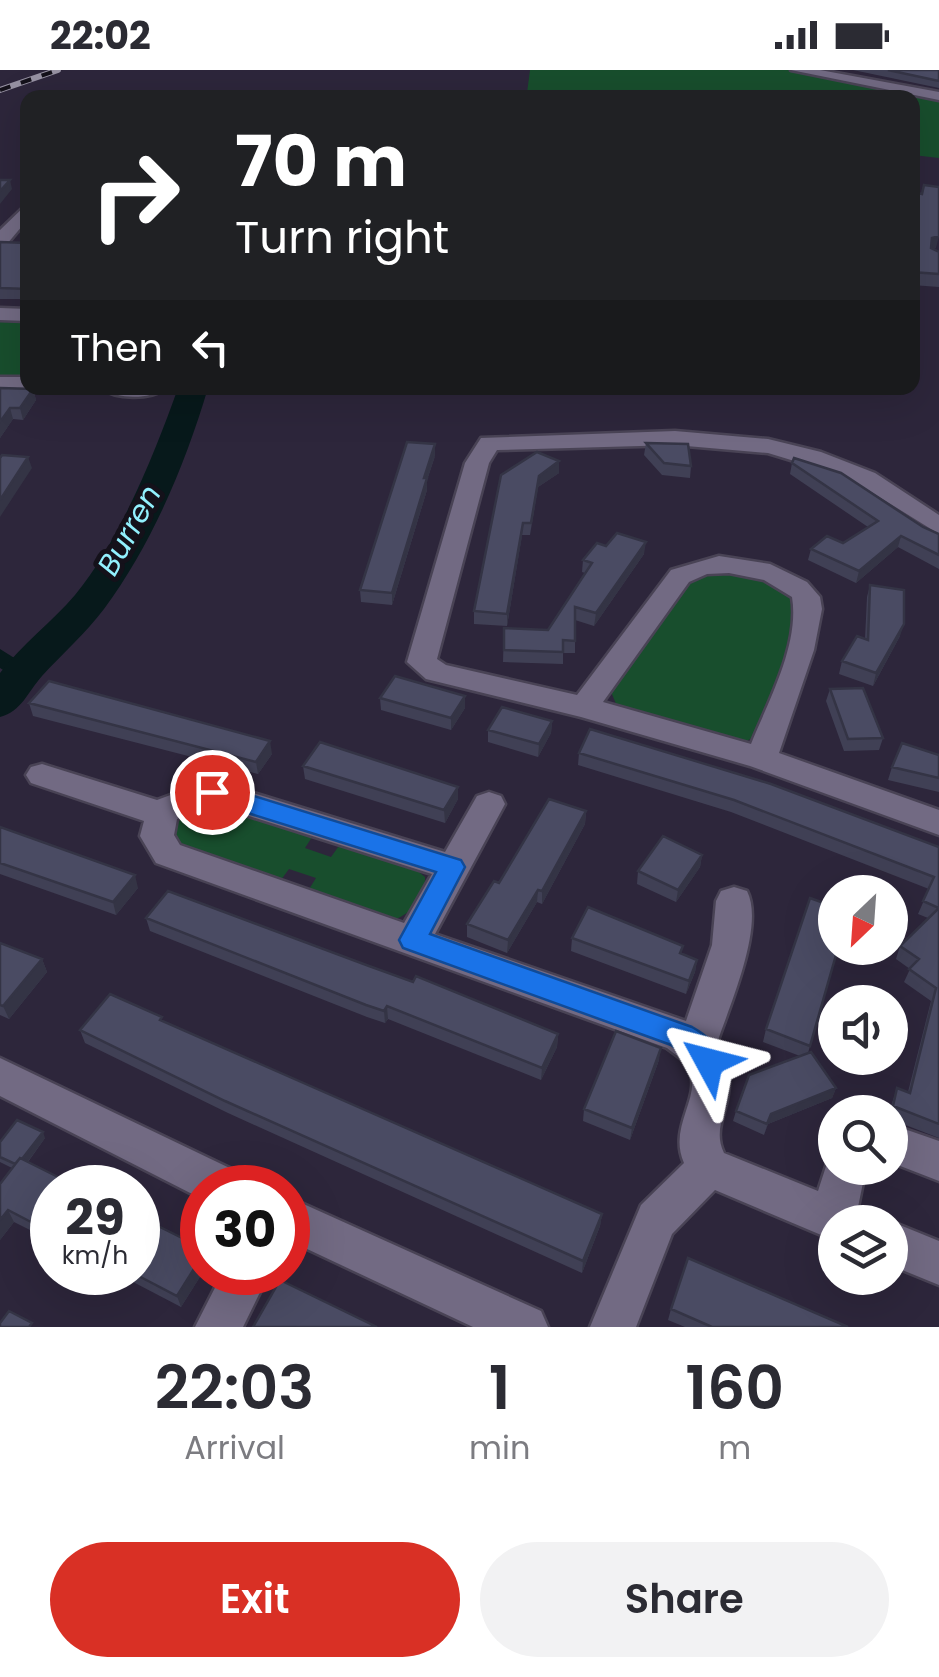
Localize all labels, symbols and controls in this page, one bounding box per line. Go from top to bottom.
text: 22:02 [50,9,151,62]
text: 70 m [235,112,407,211]
icon: right [70,130,200,260]
text: Turn right [235,206,449,269]
icon: left [183,320,238,375]
text: Then [70,321,163,374]
water label: Burren [86,477,172,583]
pin [170,750,255,835]
icon: arrive [185,765,240,820]
north arrow [818,875,908,965]
map controls [818,875,908,1295]
button: sound [818,985,908,1075]
position arrow [657,1010,761,1114]
button: search [818,1095,908,1185]
speed limit sign: 30 [180,1165,310,1295]
text: 29 [65,1182,125,1253]
button: layers [818,1205,908,1295]
text: km/h [62,1238,128,1273]
text: 22:03 [155,1346,314,1430]
text: 1 [489,1346,511,1430]
text: 160 [685,1346,784,1430]
text: Arrival [184,1425,285,1470]
text: min [469,1425,530,1470]
text: m [718,1425,751,1470]
button: Exit [50,1542,460,1657]
button: Share [480,1542,889,1657]

